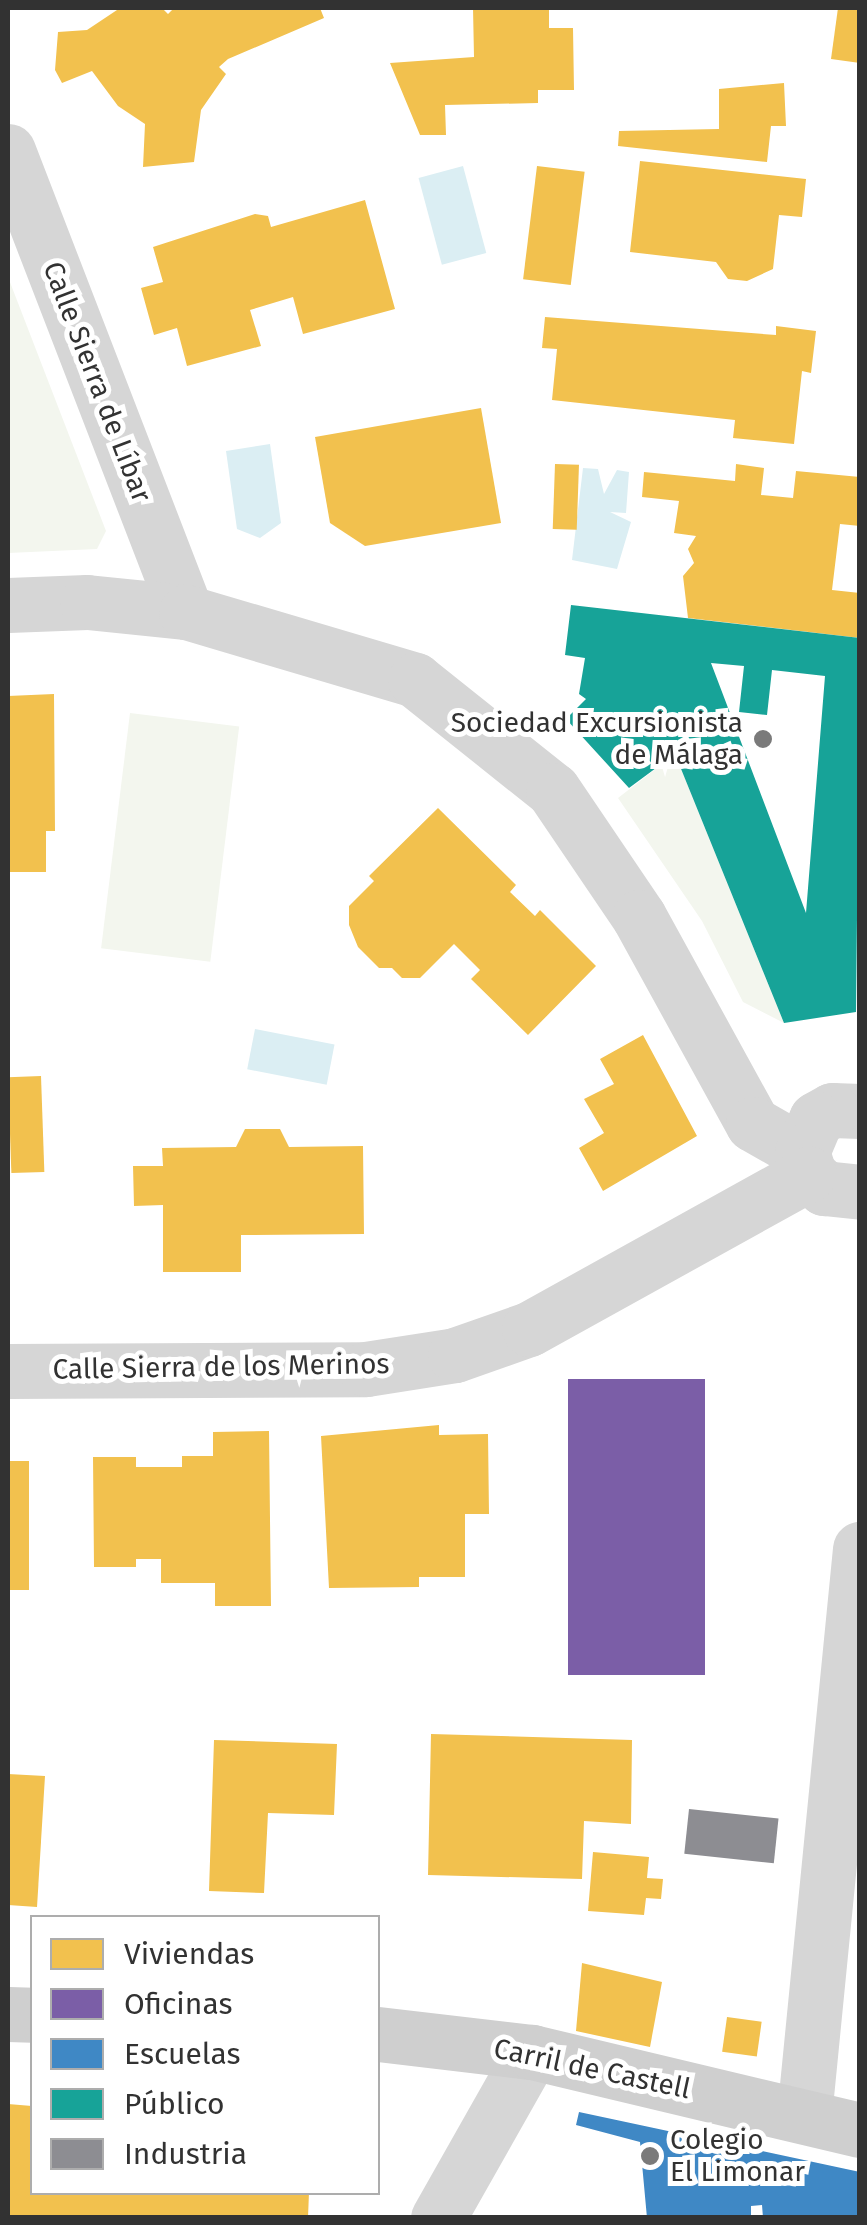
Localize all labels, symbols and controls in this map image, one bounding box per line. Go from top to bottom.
street label: Calle Sierra de Líbar [36,257,158,507]
place label: Sociedad Excursionista de Málaga [451,706,743,772]
marker: Sociedad Excursionista de Málaga [752,728,774,750]
street label: Calle Sierra de los Merinos [52,1347,390,1387]
legend [30,1915,380,2195]
text: Viviendas [124,1936,254,1972]
text: Oficinas [124,1986,232,2022]
street label: Carril de Castell [491,2032,693,2106]
text: Escuelas [124,2036,240,2072]
text: Público [124,2086,224,2122]
place label: Colegio El Limonar [670,2123,805,2189]
text: Industria [124,2136,247,2172]
marker: Colegio El Limonar [639,2145,661,2167]

